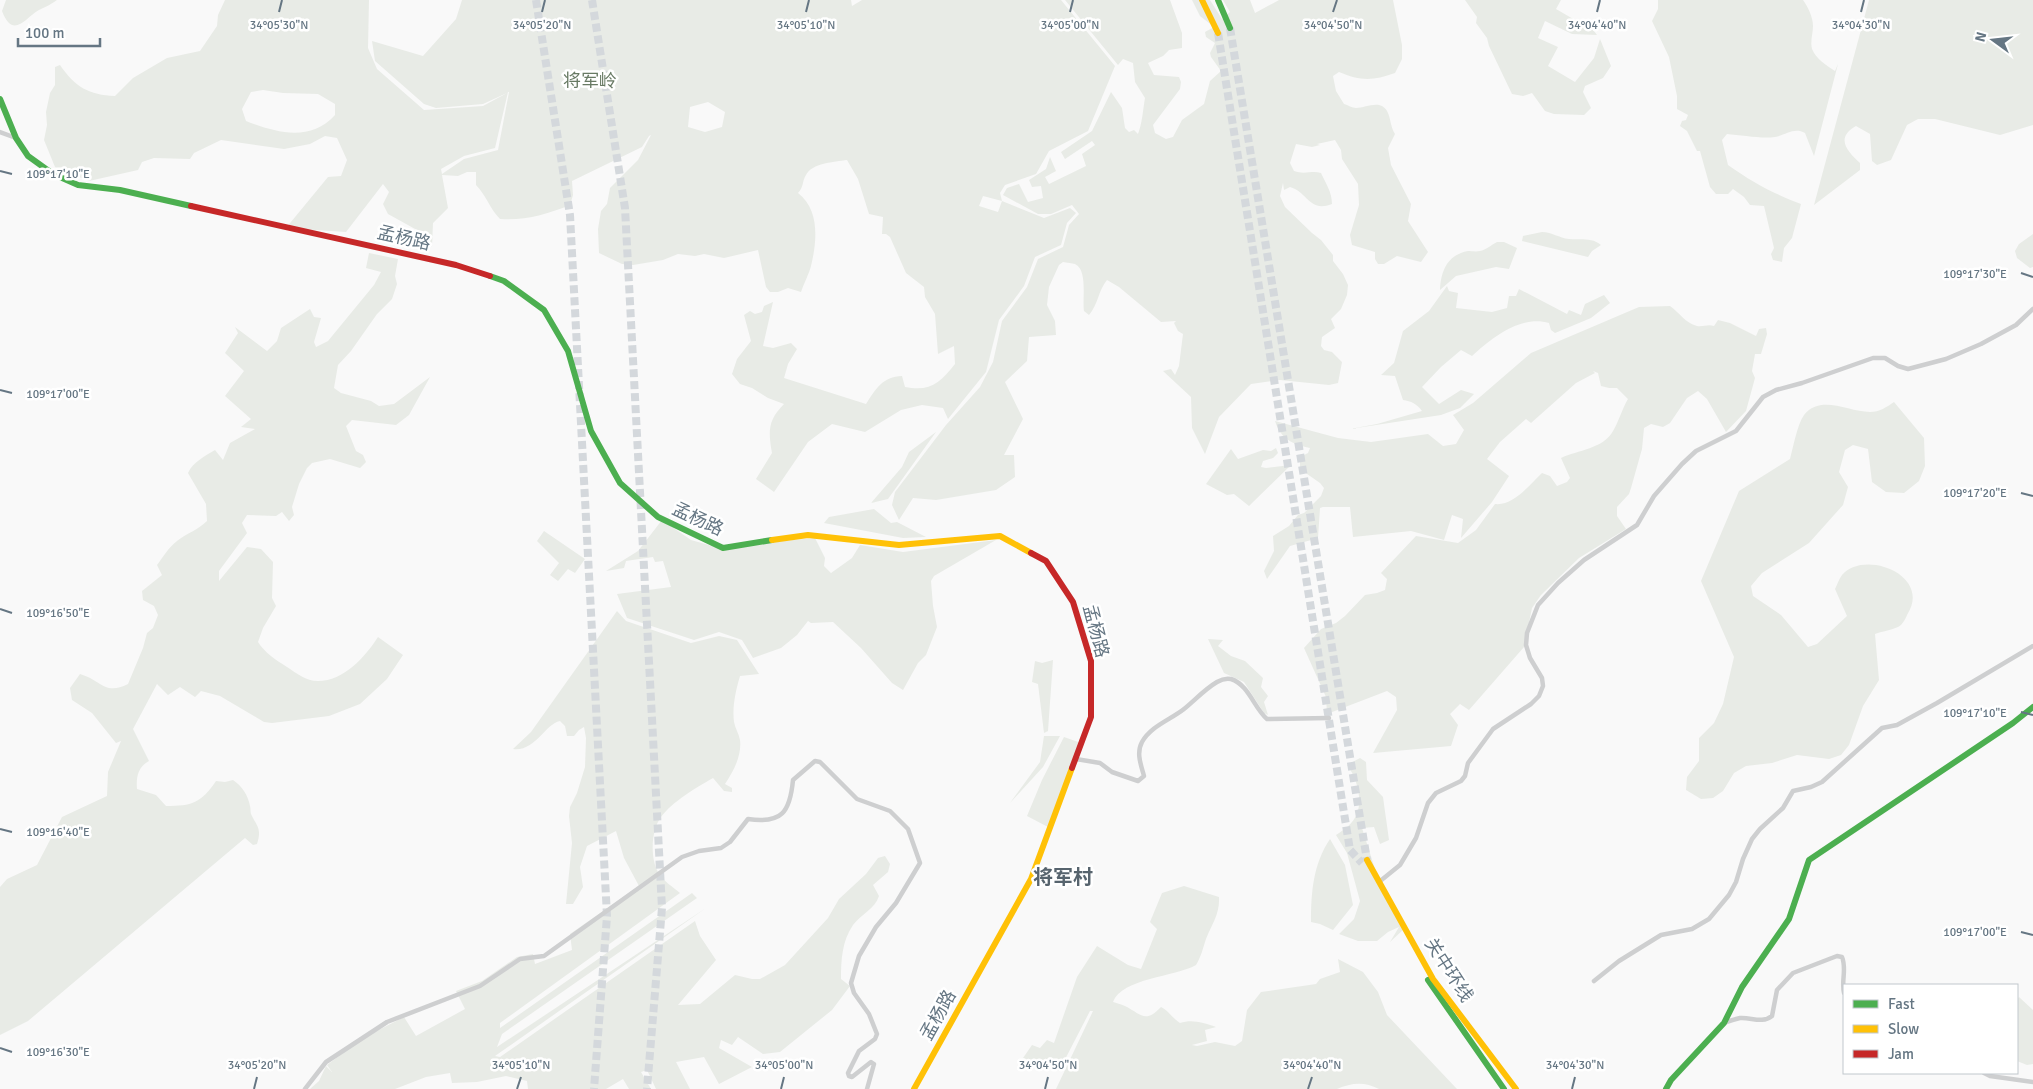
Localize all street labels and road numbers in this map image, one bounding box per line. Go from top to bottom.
street label: 孟杨路 [375,221,433,255]
street label: 孟杨路 [669,498,727,540]
street label: 孟杨路 [1078,602,1114,660]
street label: 关中环线 [1420,934,1478,1006]
street label: 孟杨路 [915,986,961,1044]

